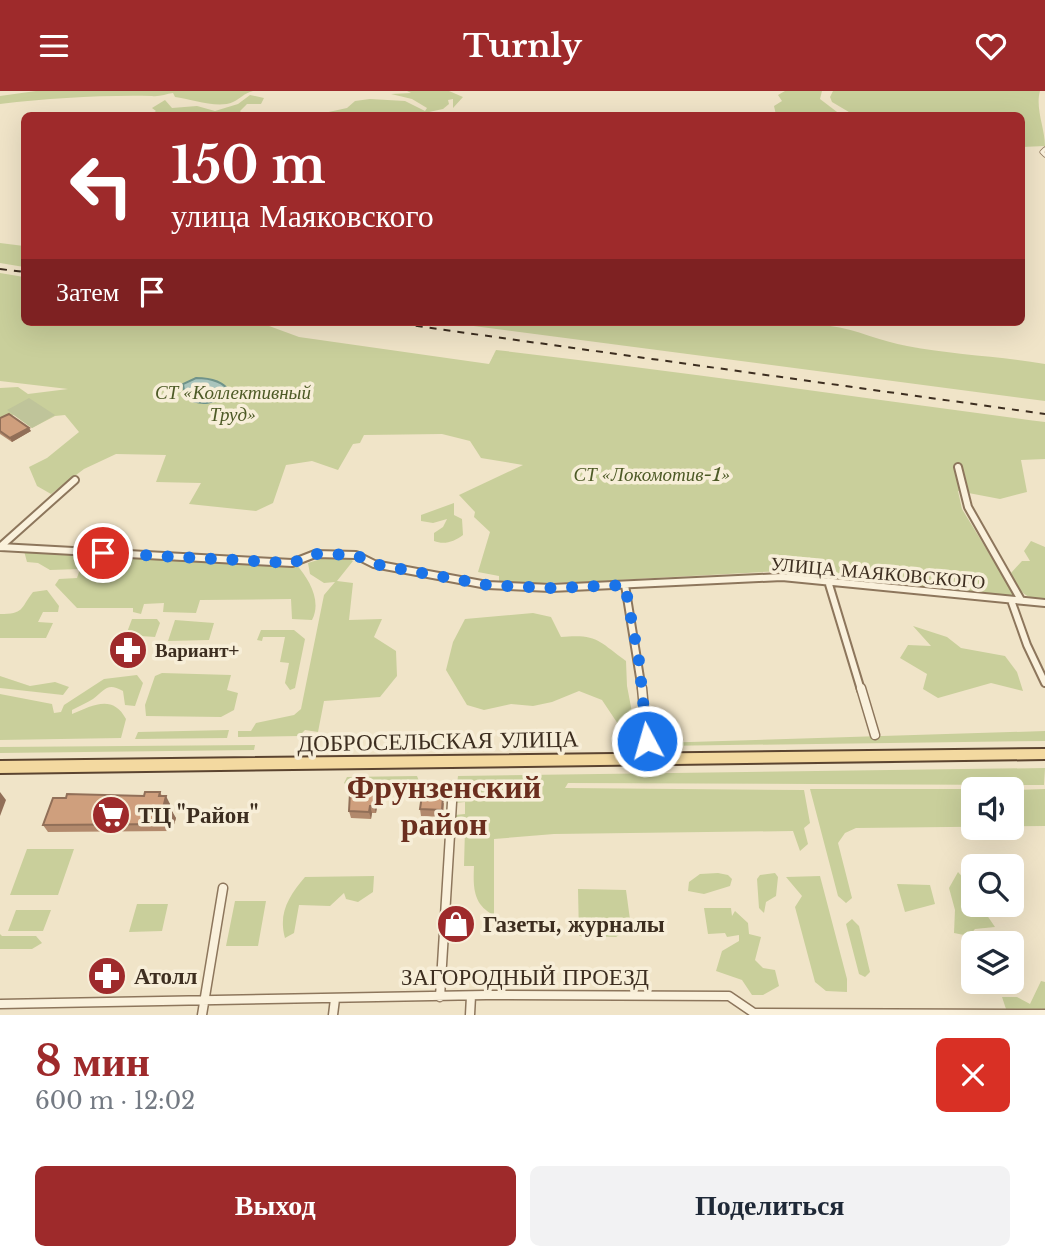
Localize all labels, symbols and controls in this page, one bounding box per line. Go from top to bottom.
text: Turnly [463,26,582,66]
icon: menu [35,27,73,65]
icon: heart [972,27,1010,65]
text: 150 m [171,135,326,196]
icon: left [56,140,147,231]
text: улица Маяковского [171,196,434,236]
icon: arrive [133,273,171,311]
text: Затем [56,276,119,308]
park label: СТ «Коллективный Труд» [155,381,311,426]
park label: СТ «Локомотив-1» [574,463,730,486]
pin [73,523,133,583]
icon: arrive [84,534,122,572]
street label: УЛИЦА МАЯКОВСКОГО [770,552,986,594]
pharmacy icon: Вариант+ [107,629,149,671]
place label: Вариант+ [155,639,239,662]
position arrow [610,704,684,778]
street label: ДОБРОСЕЛЬСКАЯ УЛИЦА [297,725,579,757]
district label: Фрунзенский район [347,767,541,844]
map controls [961,777,1024,994]
button: sound [961,777,1024,840]
supermarket icon: ТЦ "Район" [90,794,132,836]
place label: ТЦ "Район" [138,801,258,829]
button: search [961,854,1024,917]
shop icon: Газеты, журналы [435,903,477,945]
place label: Газеты, журналы [483,910,665,938]
button: layers [961,931,1024,994]
pharmacy icon: Атолл [86,955,128,997]
place label: Атолл [134,962,198,990]
street label: ЗАГОРОДНЫЙ ПРОЕЗД [401,963,649,991]
text: 8 мин [35,1035,150,1087]
button: close [936,1038,1010,1112]
text: 600 m · 12:02 [35,1087,195,1115]
button: Выход [35,1166,516,1246]
button: Поделиться [530,1166,1010,1246]

